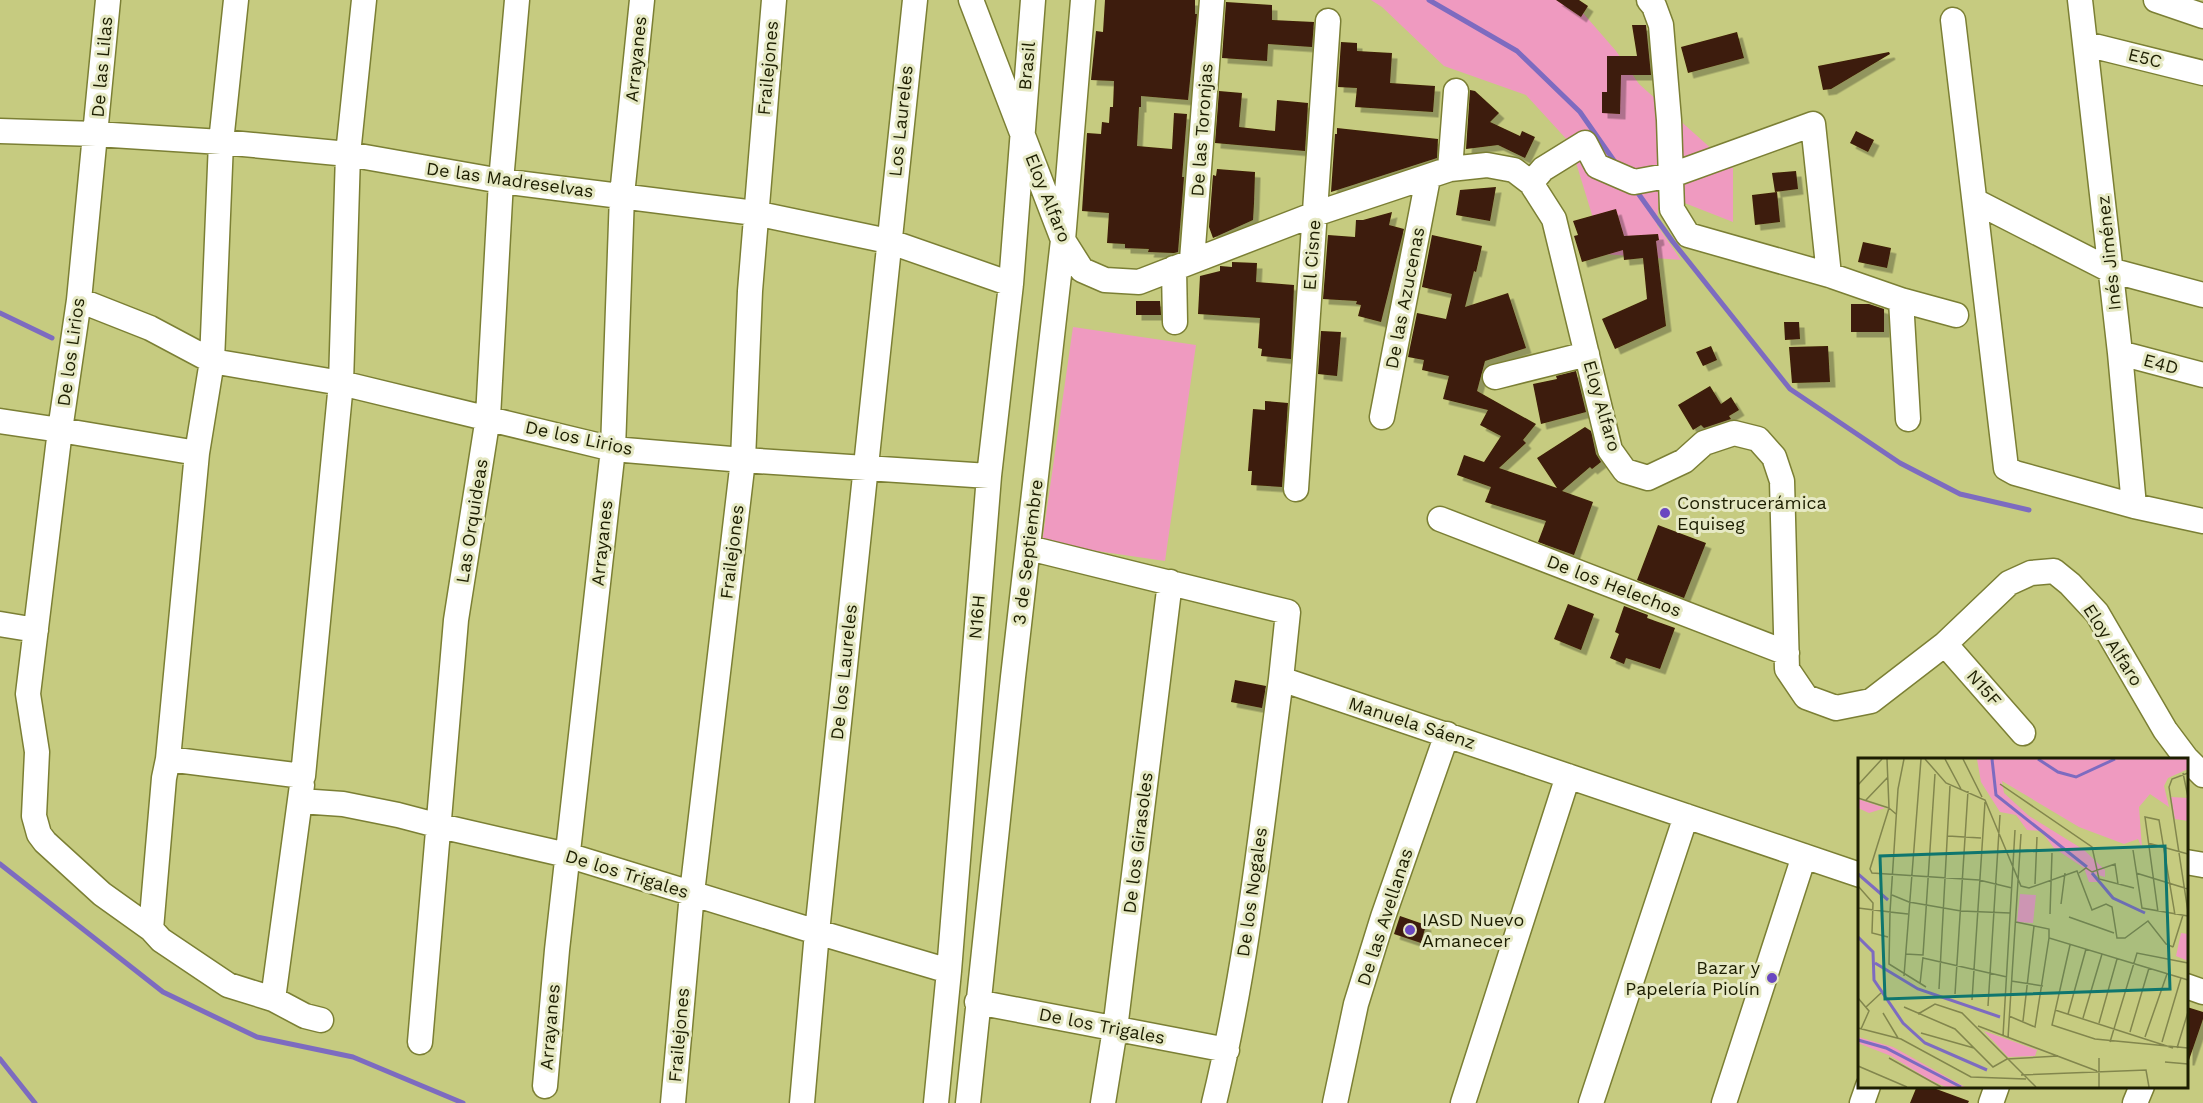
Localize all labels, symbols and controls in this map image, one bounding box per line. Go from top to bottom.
street label: De las Lilas [87,15,116,118]
street label: Arrayanes [621,15,650,103]
street label: Frailejones [753,20,782,116]
street label: Brasil [1014,40,1039,91]
street label: E5C [2126,43,2164,72]
street label: De las Toronjas [1186,63,1217,197]
street label: Los Laureles [884,64,917,178]
street label: Eloy Alfaro [1021,150,1076,245]
street label: De las Madreselvas [425,157,595,202]
street label: Inés Jiménez [2092,195,2125,312]
street label: El Cisne [1299,219,1324,291]
street label: De las Azucenas [1380,225,1429,371]
street label: De los Lirios [52,296,89,408]
street label: E4D [2141,349,2181,378]
street label: Eloy Alfaro [1579,358,1625,454]
street label: De los Lirios [523,416,635,459]
street label: Las Orquideas [451,457,492,585]
street label: 3 de Septiembre [1008,478,1047,626]
place label: Construcerámica Equiseg [1677,492,1827,534]
street label: Arrayanes [587,499,616,587]
street label: Frailejones [715,504,748,600]
marker: Construcerámica Equiseg [1658,506,1672,520]
street label: De los Helechos [1544,550,1684,621]
street label: N16H [964,594,989,640]
street label: Eloy Alfaro [2079,600,2148,690]
street label: De los Laureles [826,603,861,741]
street label: N15F [1963,665,2006,710]
street label: Manuela Sáenz [1346,692,1478,753]
inset map [1858,758,2188,1088]
street label: De los Girasoles [1118,771,1157,915]
street label: De los Nogales [1232,826,1271,958]
street label: De los Trigales [563,845,691,902]
street label: De las Avellanas [1352,846,1417,988]
place label: IASD Nuevo Amanecer [1422,909,1524,951]
marker: IASD Nuevo Amanecer [1403,923,1417,937]
place label: Bazar y Papelería Piolín [1625,957,1761,999]
marker: Bazar y Papelería Piolín [1765,971,1779,985]
street label: Arrayanes [535,983,564,1071]
street label: Frailejones [664,987,693,1083]
street label: De los Trigales [1037,1003,1167,1048]

